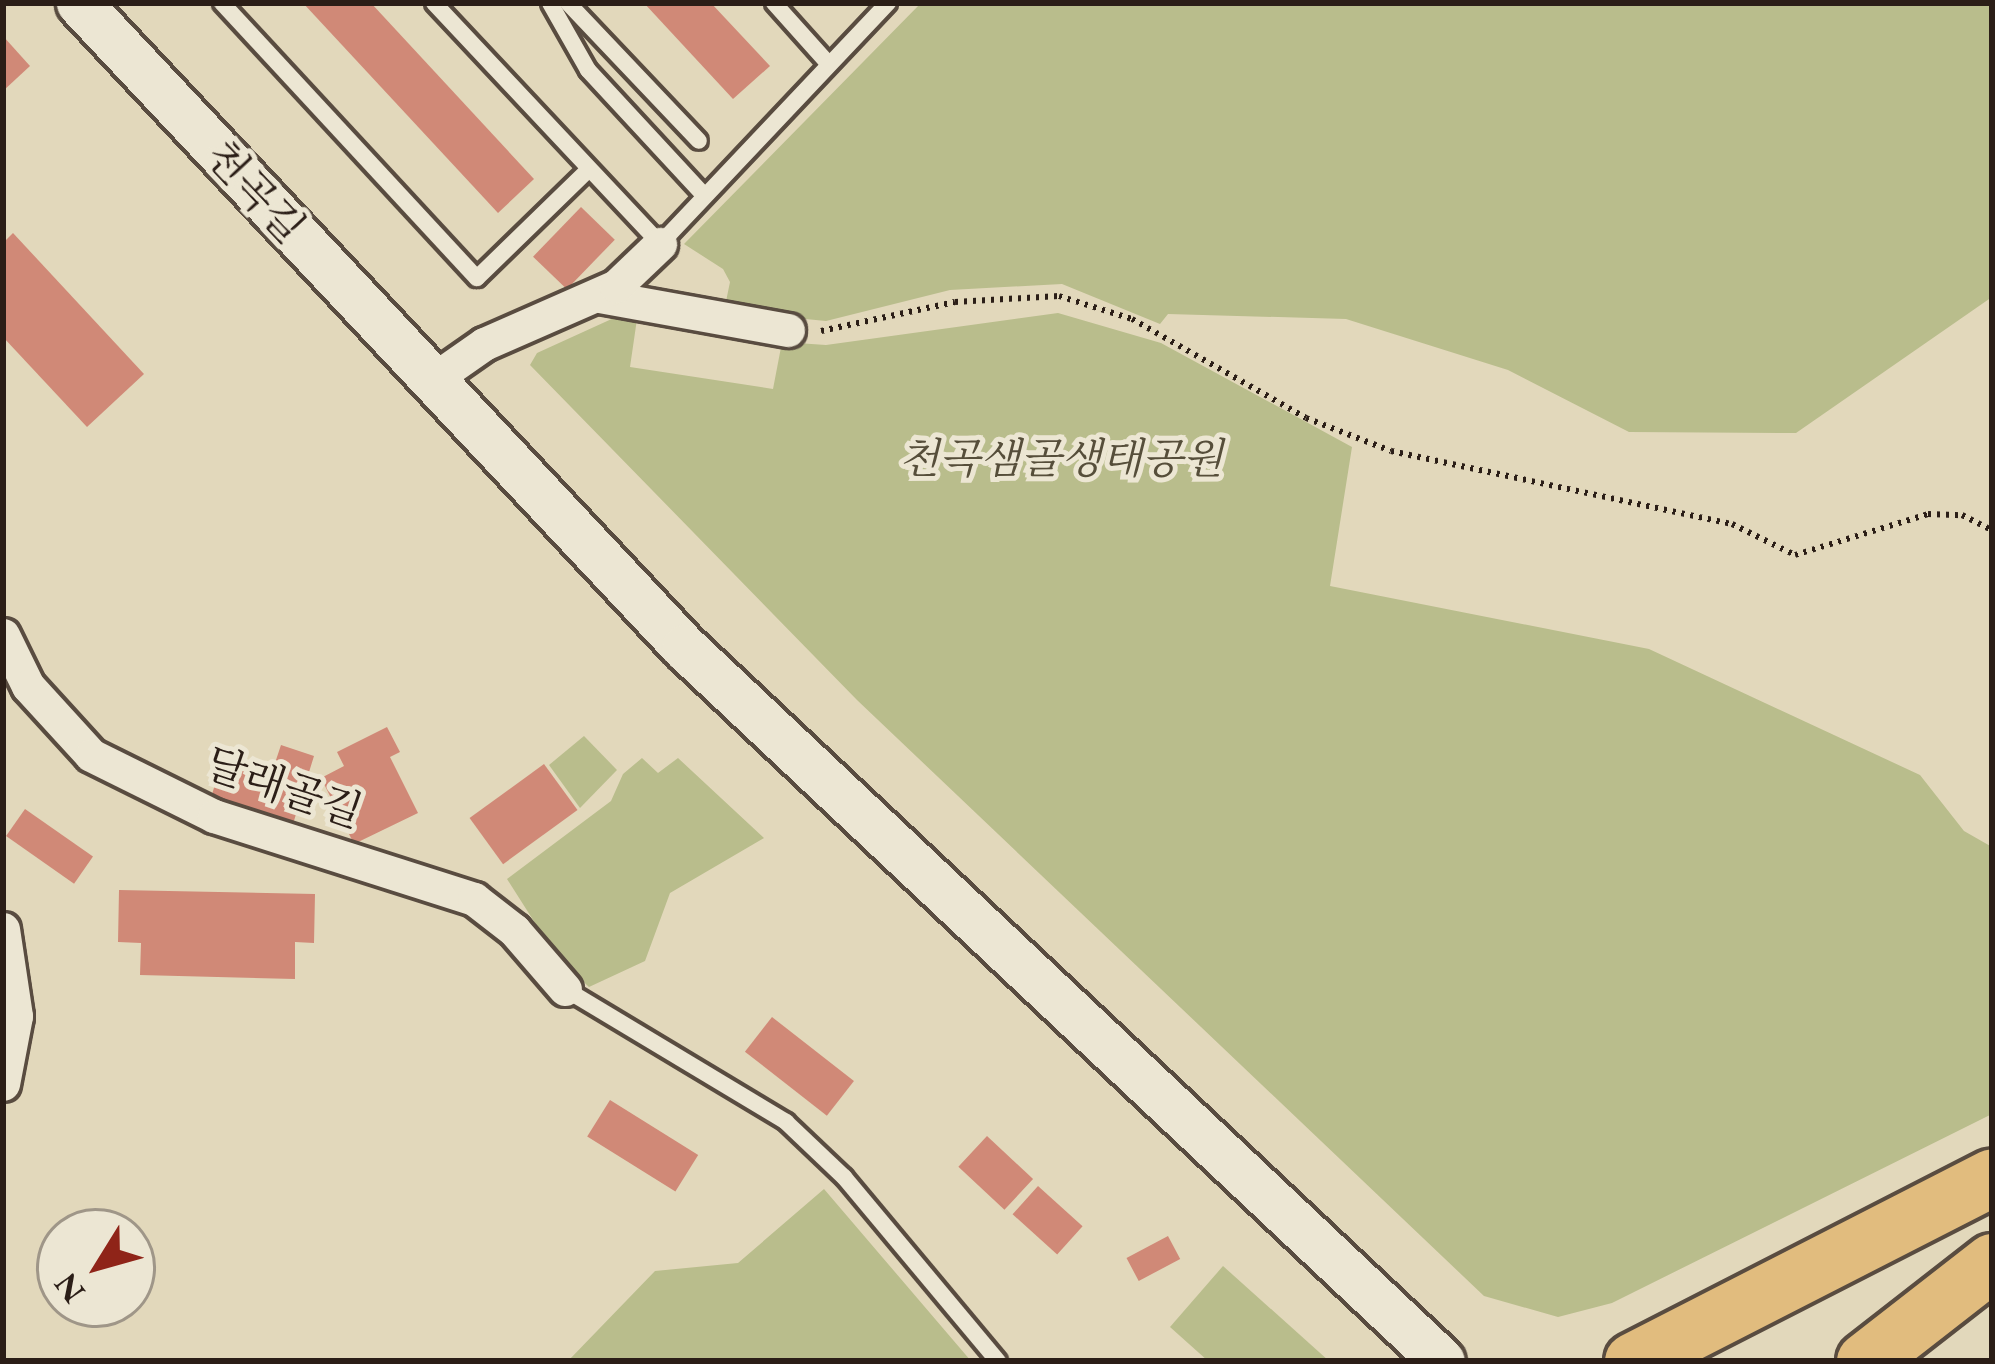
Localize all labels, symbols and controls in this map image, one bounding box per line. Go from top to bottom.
street label: 천곡길 [195,130,315,254]
park label: 천곡샘골생태공원 [899,434,1223,484]
street label: 달래골길 [199,738,369,838]
north arrow [36,1208,156,1328]
text: N [44,1265,94,1312]

